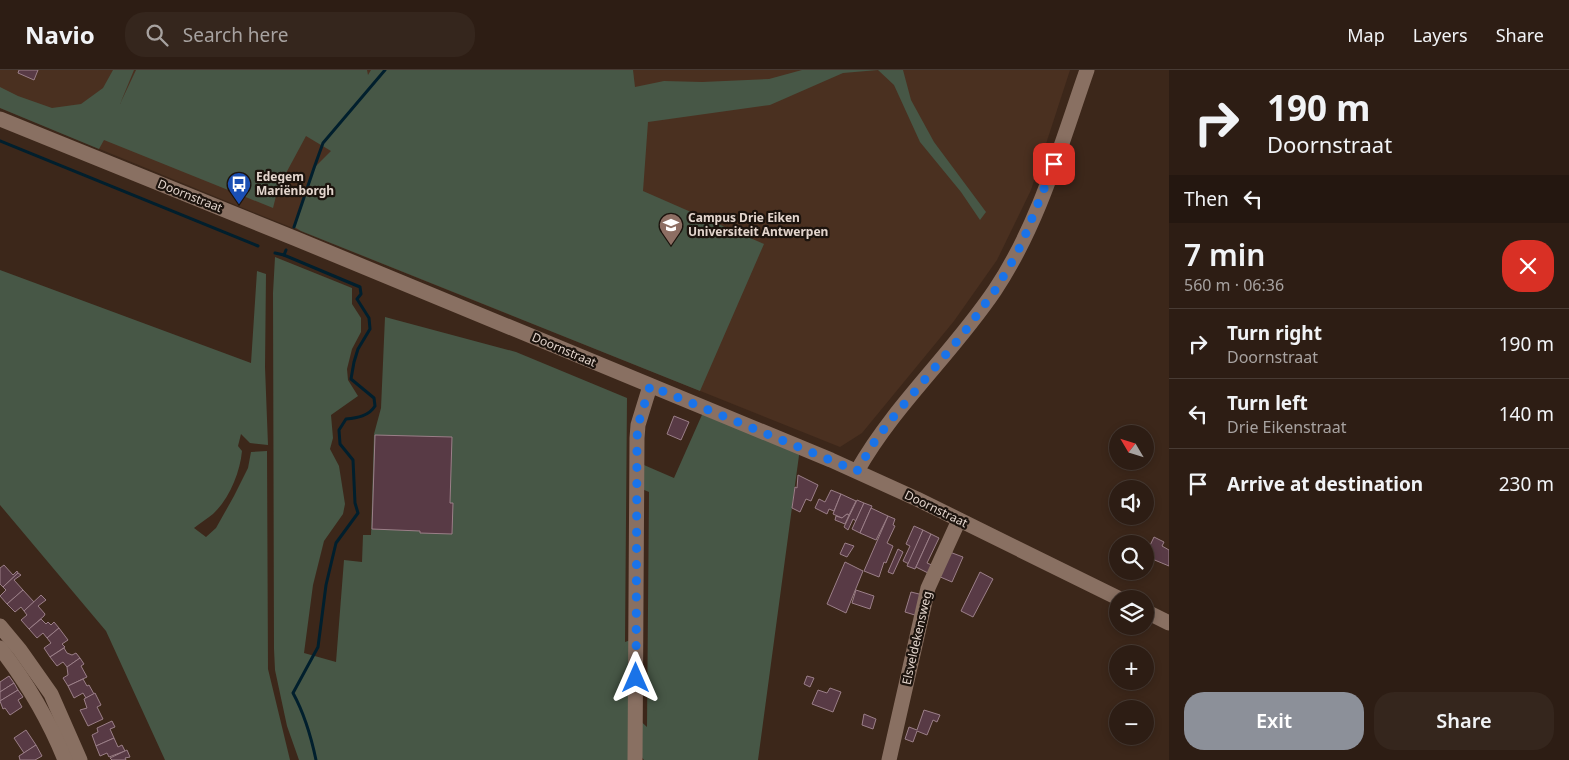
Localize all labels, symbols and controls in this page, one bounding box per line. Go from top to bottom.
search box [125,12,475,57]
text: Navio [25,18,95,51]
icon: search [143,21,171,49]
text: Search here [183,22,289,48]
text: Map [1347,23,1385,47]
text: Layers [1413,23,1468,47]
text: Share [1496,23,1544,47]
text: 190 m [1267,84,1370,131]
icon: right [1184,90,1249,155]
text: Doornstraat [1267,129,1392,159]
pin [1033,143,1075,185]
icon: arrive [1040,150,1068,178]
place label: Edegem Mariënborgh [256,168,334,199]
bus stop icon: Edegem Mariënborgh [226,171,252,205]
street label: Doornstraat [155,175,226,216]
icon: left [1239,185,1267,213]
text: Then [1184,186,1229,212]
place label: Campus Drie Eiken Universiteit Antwerpen [688,209,828,240]
school or university icon: Campus Drie Eiken Universiteit Antwerpen [658,212,684,246]
text: 7 min [1184,234,1265,275]
button: close [1502,240,1554,292]
text: 560 m · 06:36 [1184,274,1284,296]
text: Turn right [1227,320,1322,346]
street label: Doornstraat [529,328,600,371]
icon: right [1184,330,1212,358]
text: 190 m [1499,331,1554,357]
text: Doornstraat [1227,346,1318,368]
text: Turn left [1227,390,1308,416]
icon: left [1184,400,1212,428]
text: 140 m [1499,401,1554,427]
text: Drie Eikenstraat [1227,416,1347,438]
north arrow [1109,425,1154,470]
map controls [1109,425,1154,745]
icon: arrive [1184,470,1212,498]
text: Arrive at destination [1227,471,1423,497]
text: 230 m [1499,471,1554,497]
button: sound [1109,480,1154,525]
street label: Doornstraat [902,486,971,531]
button: search [1109,535,1154,580]
street label: Elsveldekensweg [897,589,936,686]
button: layers [1109,590,1154,635]
button: + [1109,645,1154,690]
position arrow [609,651,661,703]
button: Exit [1184,692,1364,750]
button: Share [1374,692,1554,750]
button: − [1109,700,1154,745]

